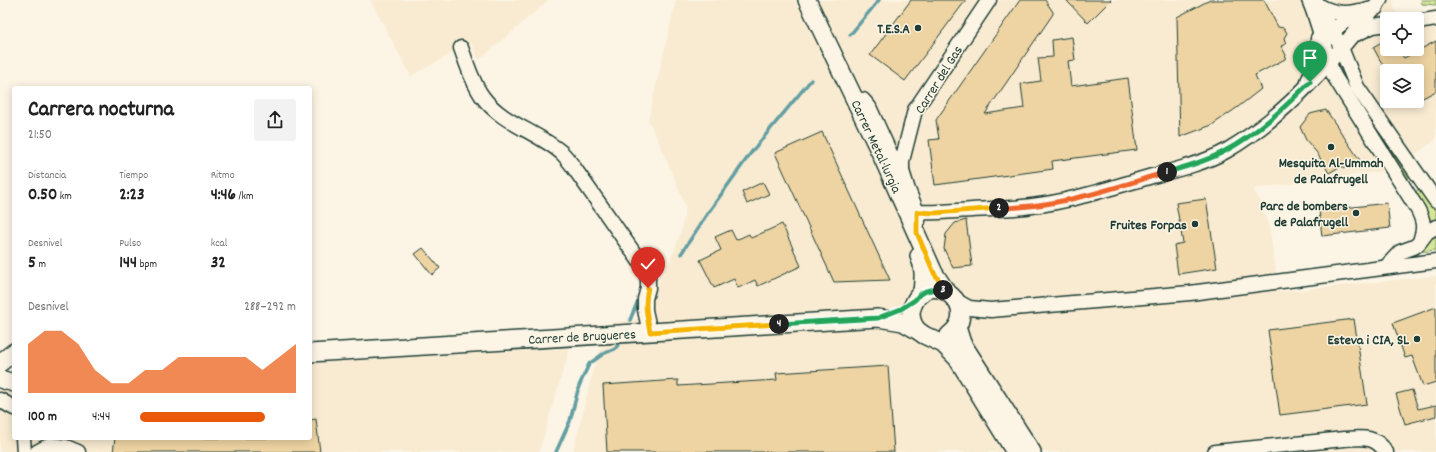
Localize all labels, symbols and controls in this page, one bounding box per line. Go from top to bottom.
map controls [1380,12,1424,108]
button: locate [1380,12,1424,56]
place label: T.E.S.A [877,20,910,40]
marker: T.E.S.A [913,23,923,33]
pin [1293,41,1327,82]
street label: Carrer del Gas [911,42,969,118]
icon: arrive [1299,47,1321,69]
button: layers [1380,64,1424,108]
text: Carrera nocturna [28,95,174,126]
street label: Carrer Metal·lurgia [845,97,906,197]
button: share [254,99,296,141]
text: 21:50 [28,126,52,145]
marker: Mesquita Al-Ummah de Palafrugell [1326,142,1336,152]
place label: Mesquita Al-Ummah de Palafrugell [1279,154,1384,190]
pin: 1 [1157,162,1177,182]
text: 1 [1166,164,1168,180]
text: Distancia [28,168,66,184]
text: Tiempo [119,168,148,184]
text: Ritmo [211,168,235,184]
text: 0.50 [28,184,57,208]
text: 2:23 [119,184,145,208]
text: 4:46 [211,184,236,208]
text: km [57,189,72,205]
text: /km [236,189,254,205]
place label: Parc de bombers de Palafrugell [1260,197,1349,233]
pin: 2 [989,198,1009,218]
text: 2 [997,200,1001,216]
marker: Parc de bombers de Palafrugell [1351,208,1361,218]
place label: Fruites Forpas [1110,216,1187,236]
marker: Fruites Forpas [1190,219,1200,229]
text: Desnivel [28,236,62,252]
text: Pulso [119,236,141,252]
text: kcal [211,236,227,252]
pin [631,247,665,288]
text: 5 [28,252,36,276]
text: 144 [119,252,137,276]
text: 32 [211,252,226,276]
icon: check [637,253,659,275]
text: m [36,257,46,273]
text: bpm [137,257,157,273]
pin: 3 [933,280,953,300]
text: 3 [941,282,945,298]
text: Desnivel [28,298,69,317]
text: 288–292 m [244,298,296,317]
pin: 4 [769,314,789,334]
text: 4 [777,316,781,332]
street label: Carrer de Brugueres [528,325,637,351]
place label: Esteva i CIA, SL [1327,331,1409,351]
marker: Esteva i CIA, SL [1412,334,1422,344]
text: 100 m [28,408,57,427]
text: 4:44 [92,408,110,427]

